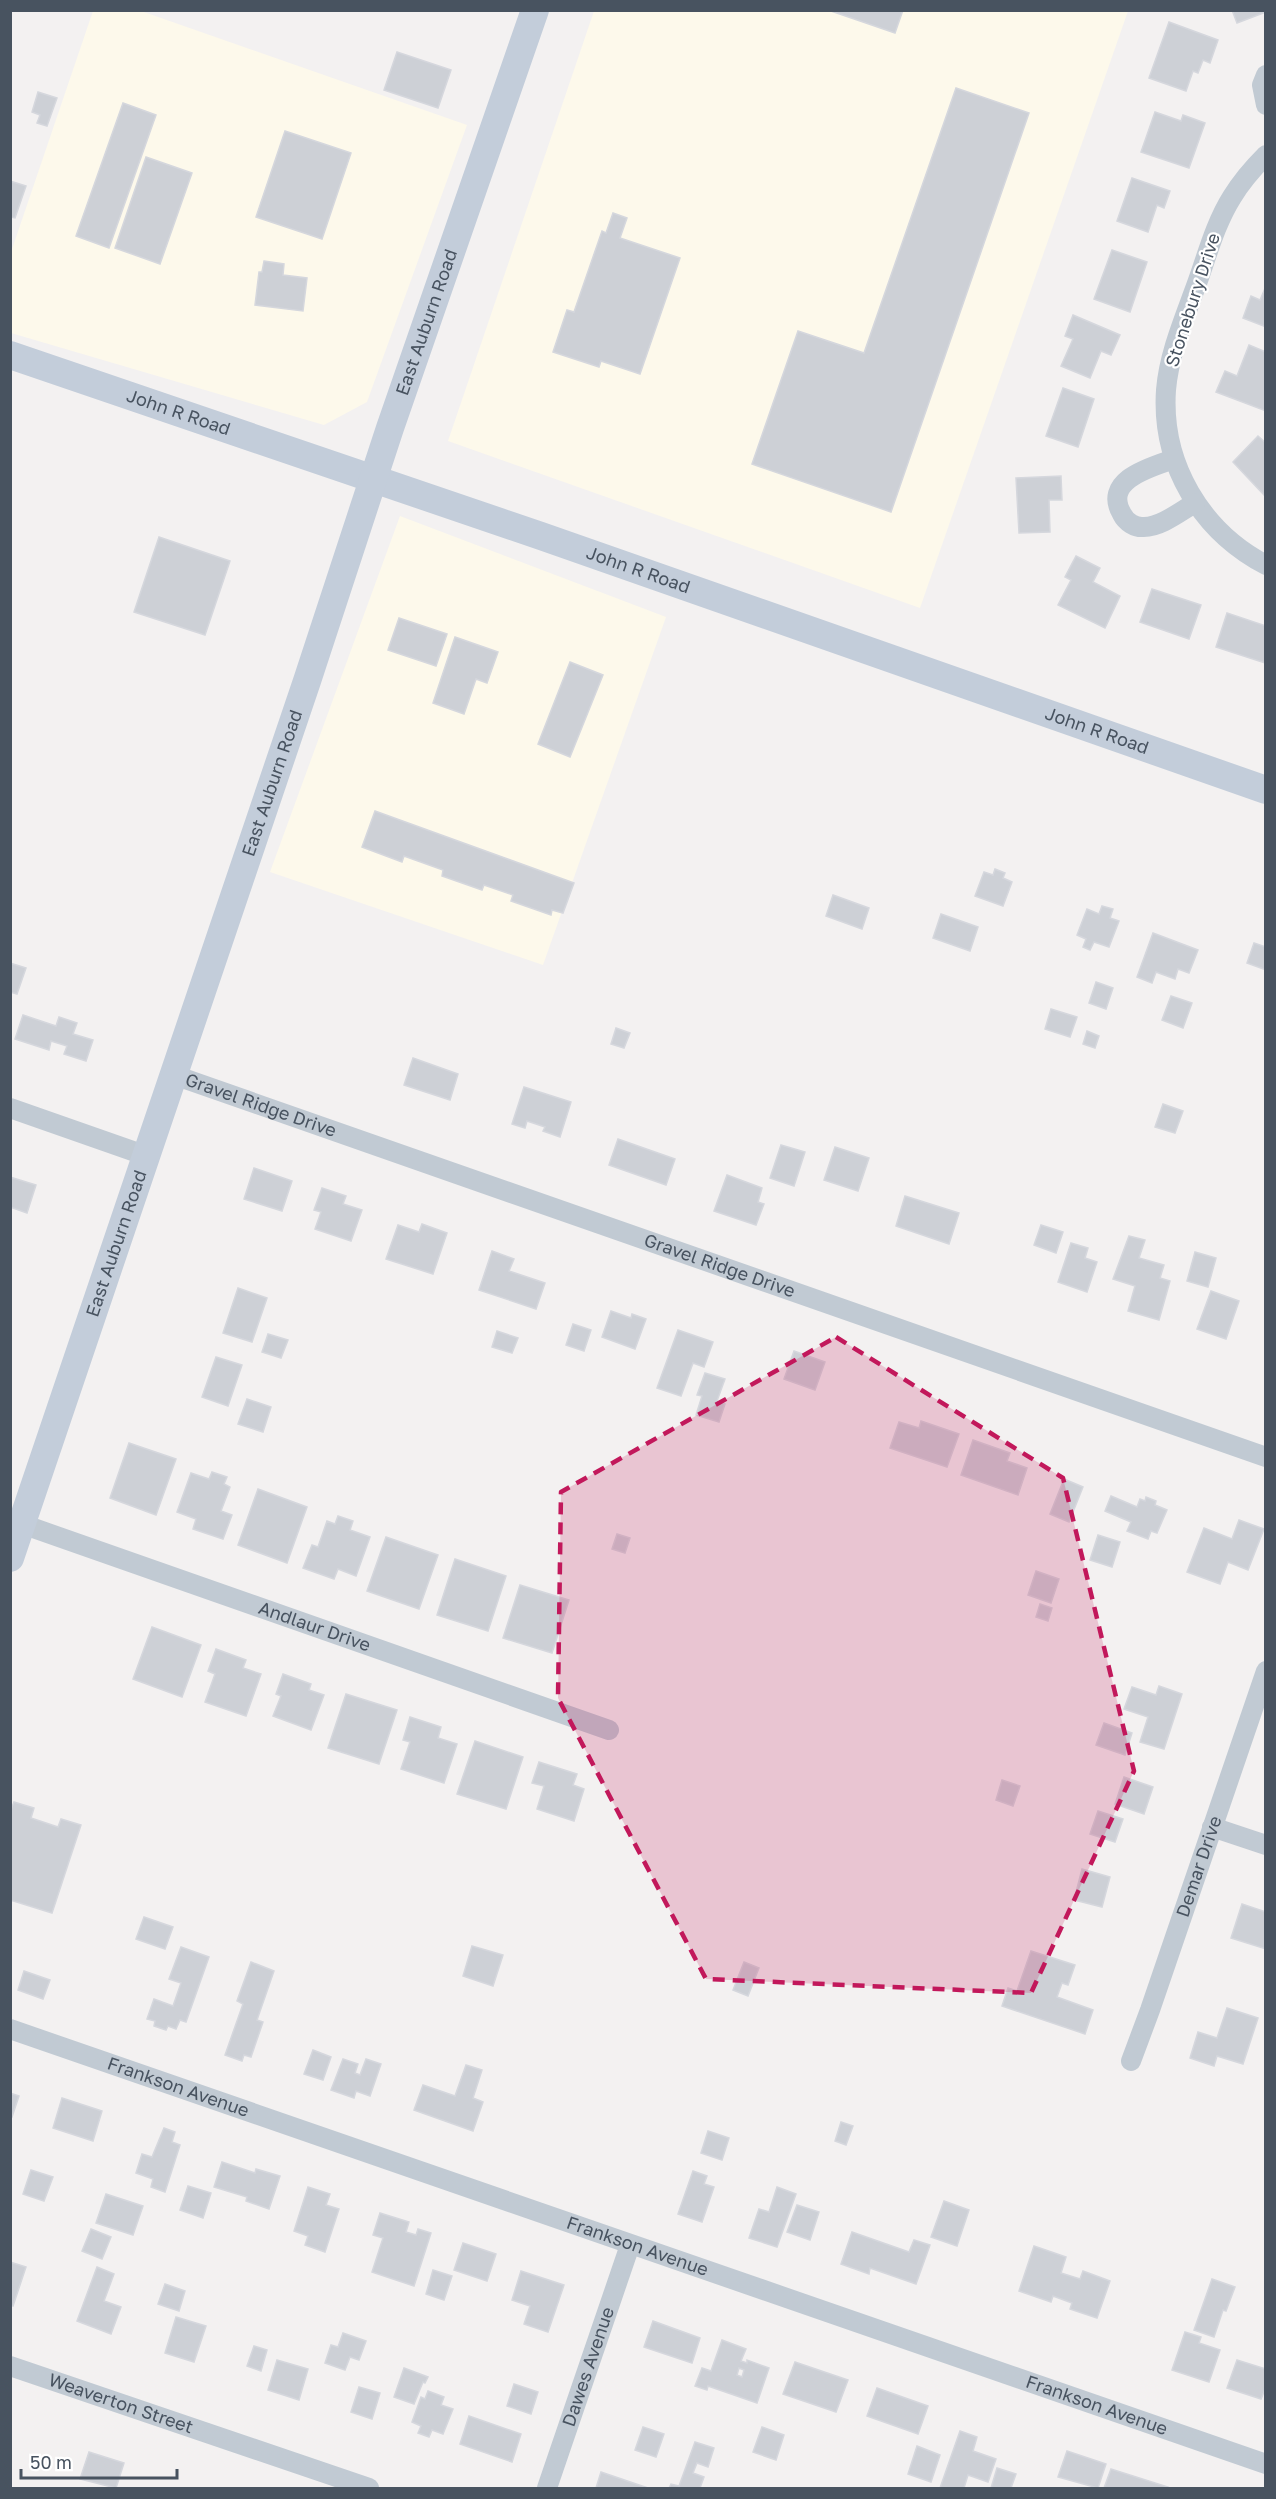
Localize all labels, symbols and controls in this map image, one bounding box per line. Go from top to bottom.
street label: Stonebury Drive [1160,230,1224,369]
street label: East Auburn Road [390,246,461,398]
street label: John R Road [124,384,234,439]
street label: John R Road [584,541,693,597]
street label: John R Road [1042,702,1152,758]
street label: East Auburn Road [236,707,306,859]
street label: Gravel Ridge Drive [183,1068,340,1141]
street label: East Auburn Road [81,1167,151,1319]
street label: Gravel Ridge Drive [641,1228,798,1301]
street label: Andlaur Drive [256,1596,374,1655]
street label: Demar Drive [1171,1813,1226,1920]
street label: Frankson Avenue [105,2052,252,2121]
street label: Frankson Avenue [564,2211,712,2280]
street label: Dawes Avenue [557,2304,618,2429]
street label: Weaverton Street [46,2368,196,2437]
street label: Frankson Avenue [1023,2370,1171,2439]
scale bar [21,2442,177,2480]
text: 50 m [30,2451,72,2473]

